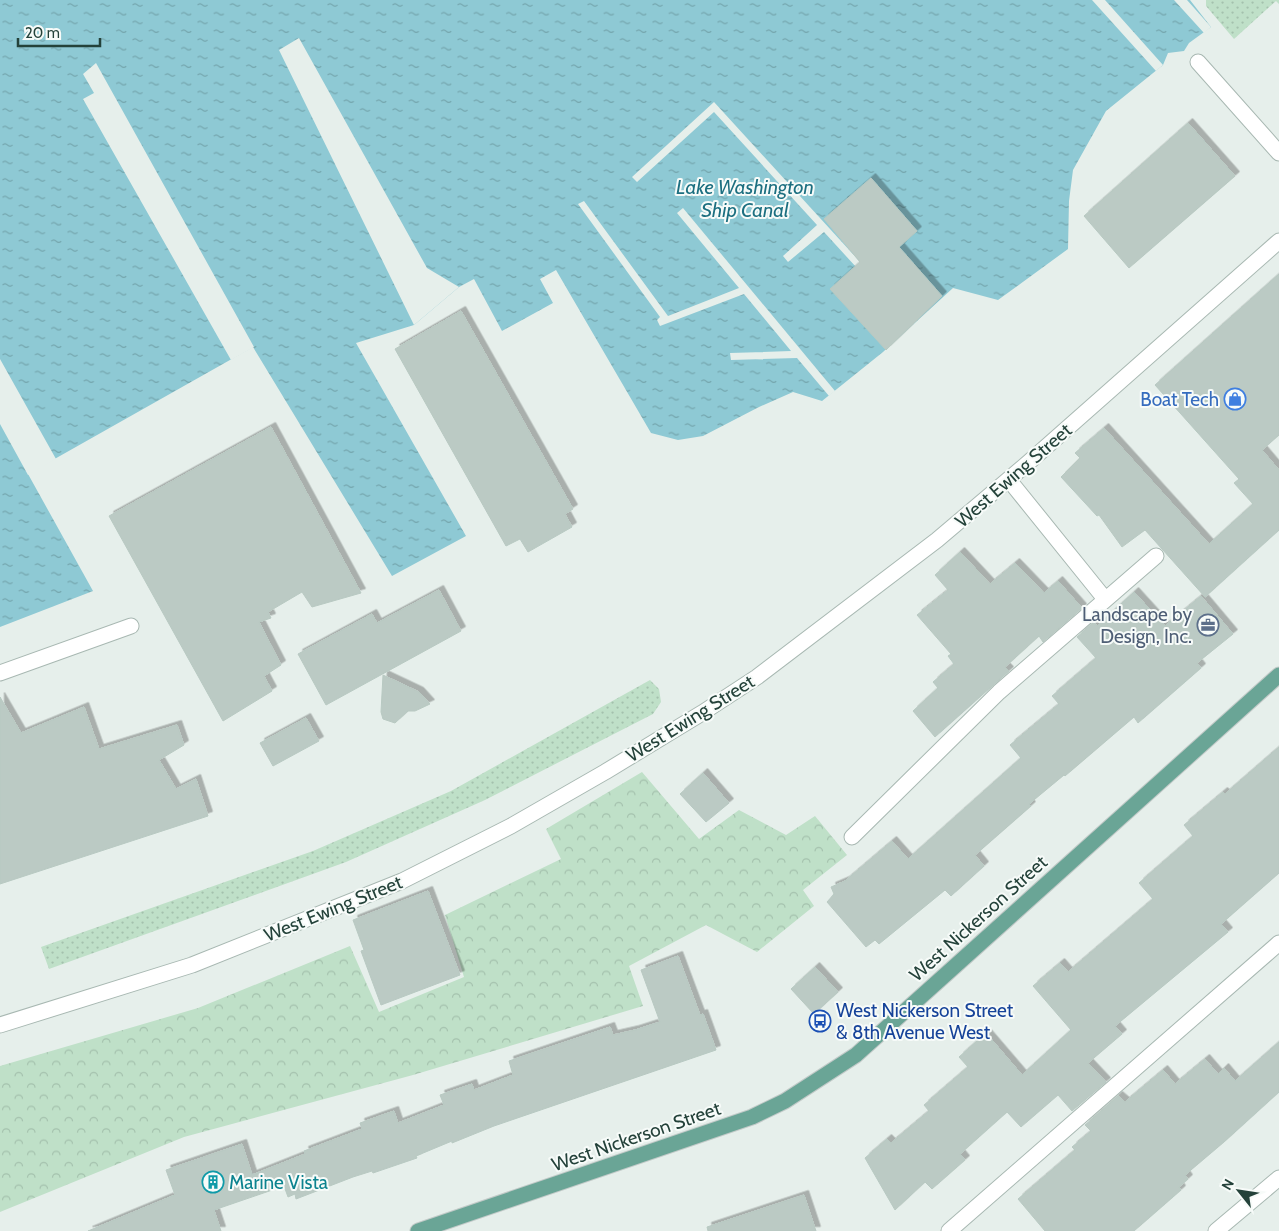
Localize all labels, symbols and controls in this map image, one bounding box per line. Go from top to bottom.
scale bar [18,15,100,47]
text: 20 m [25,24,60,42]
water label: Lake Washington Ship Canal [676,175,814,222]
shop icon: Boat Tech [1223,387,1247,411]
place label: Boat Tech [1140,388,1219,411]
street label: West Ewing Street [950,418,1077,532]
place label: Landscape by Design, Inc. [1082,603,1192,648]
office icon: Landscape by Design, Inc. [1196,613,1220,637]
street label: West Ewing Street [622,669,759,767]
street label: West Nickerson Street [905,850,1052,986]
street label: West Ewing Street [261,870,406,947]
place label: West Nickerson Street & 8th Avenue West [836,999,1014,1044]
bus stop icon: West Nickerson Street & 8th Avenue West [808,1009,832,1033]
street label: West Nickerson Street [549,1097,724,1176]
north arrow [1214,1166,1264,1216]
building icon: Marine Vista [201,1170,225,1194]
place label: Marine Vista [229,1171,328,1194]
text: N [1217,1176,1238,1193]

